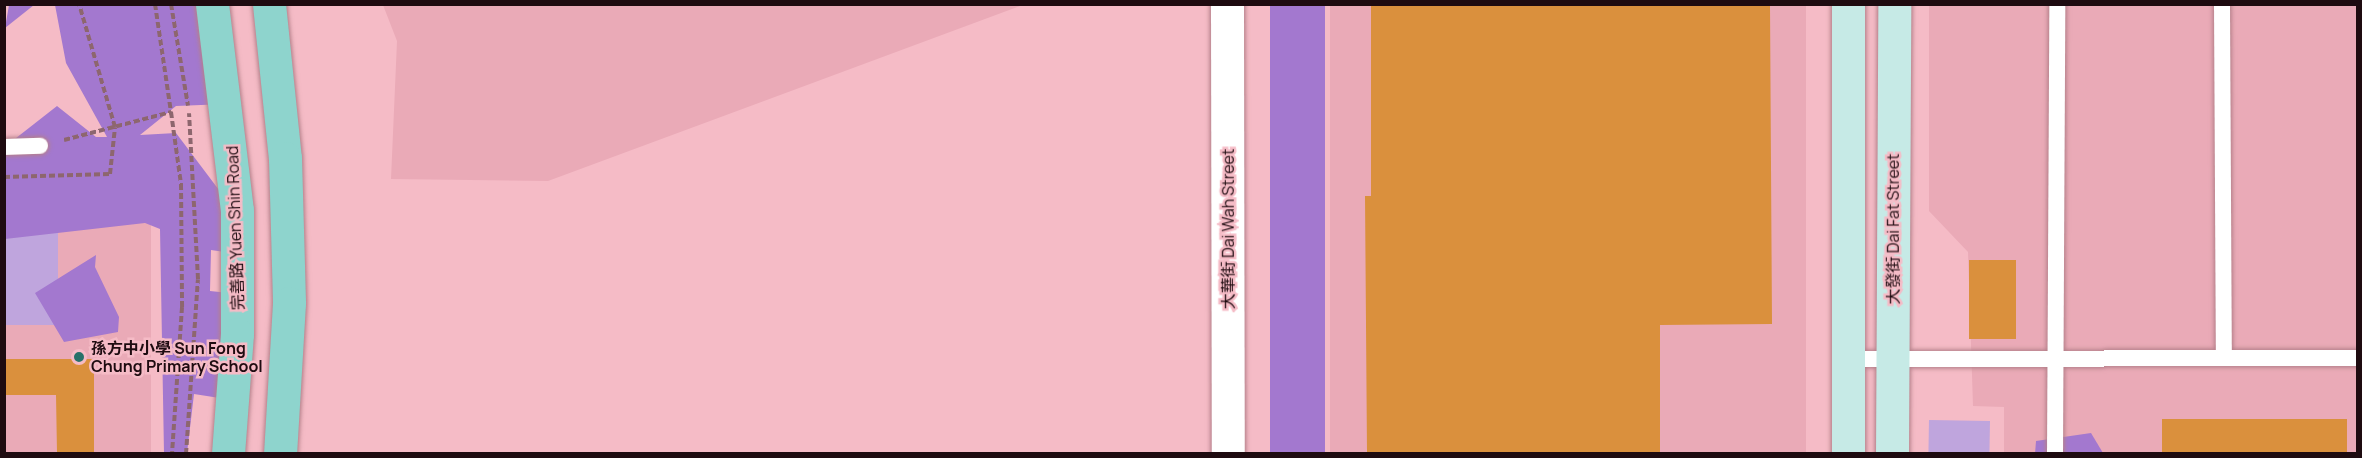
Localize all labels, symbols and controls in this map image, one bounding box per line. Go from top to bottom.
street label: 完善路 Yuen Shin Road [223,145,247,311]
street label: 大華街 Dai Wah Street [1218,149,1238,309]
street label: 大發街 Dai Fat Street [1883,154,1903,304]
place label: 孫方中小學 Sun Fong Chung Primary School [91,338,263,376]
marker: 孫方中小學 Sun Fong Chung Primary School [72,350,86,364]

